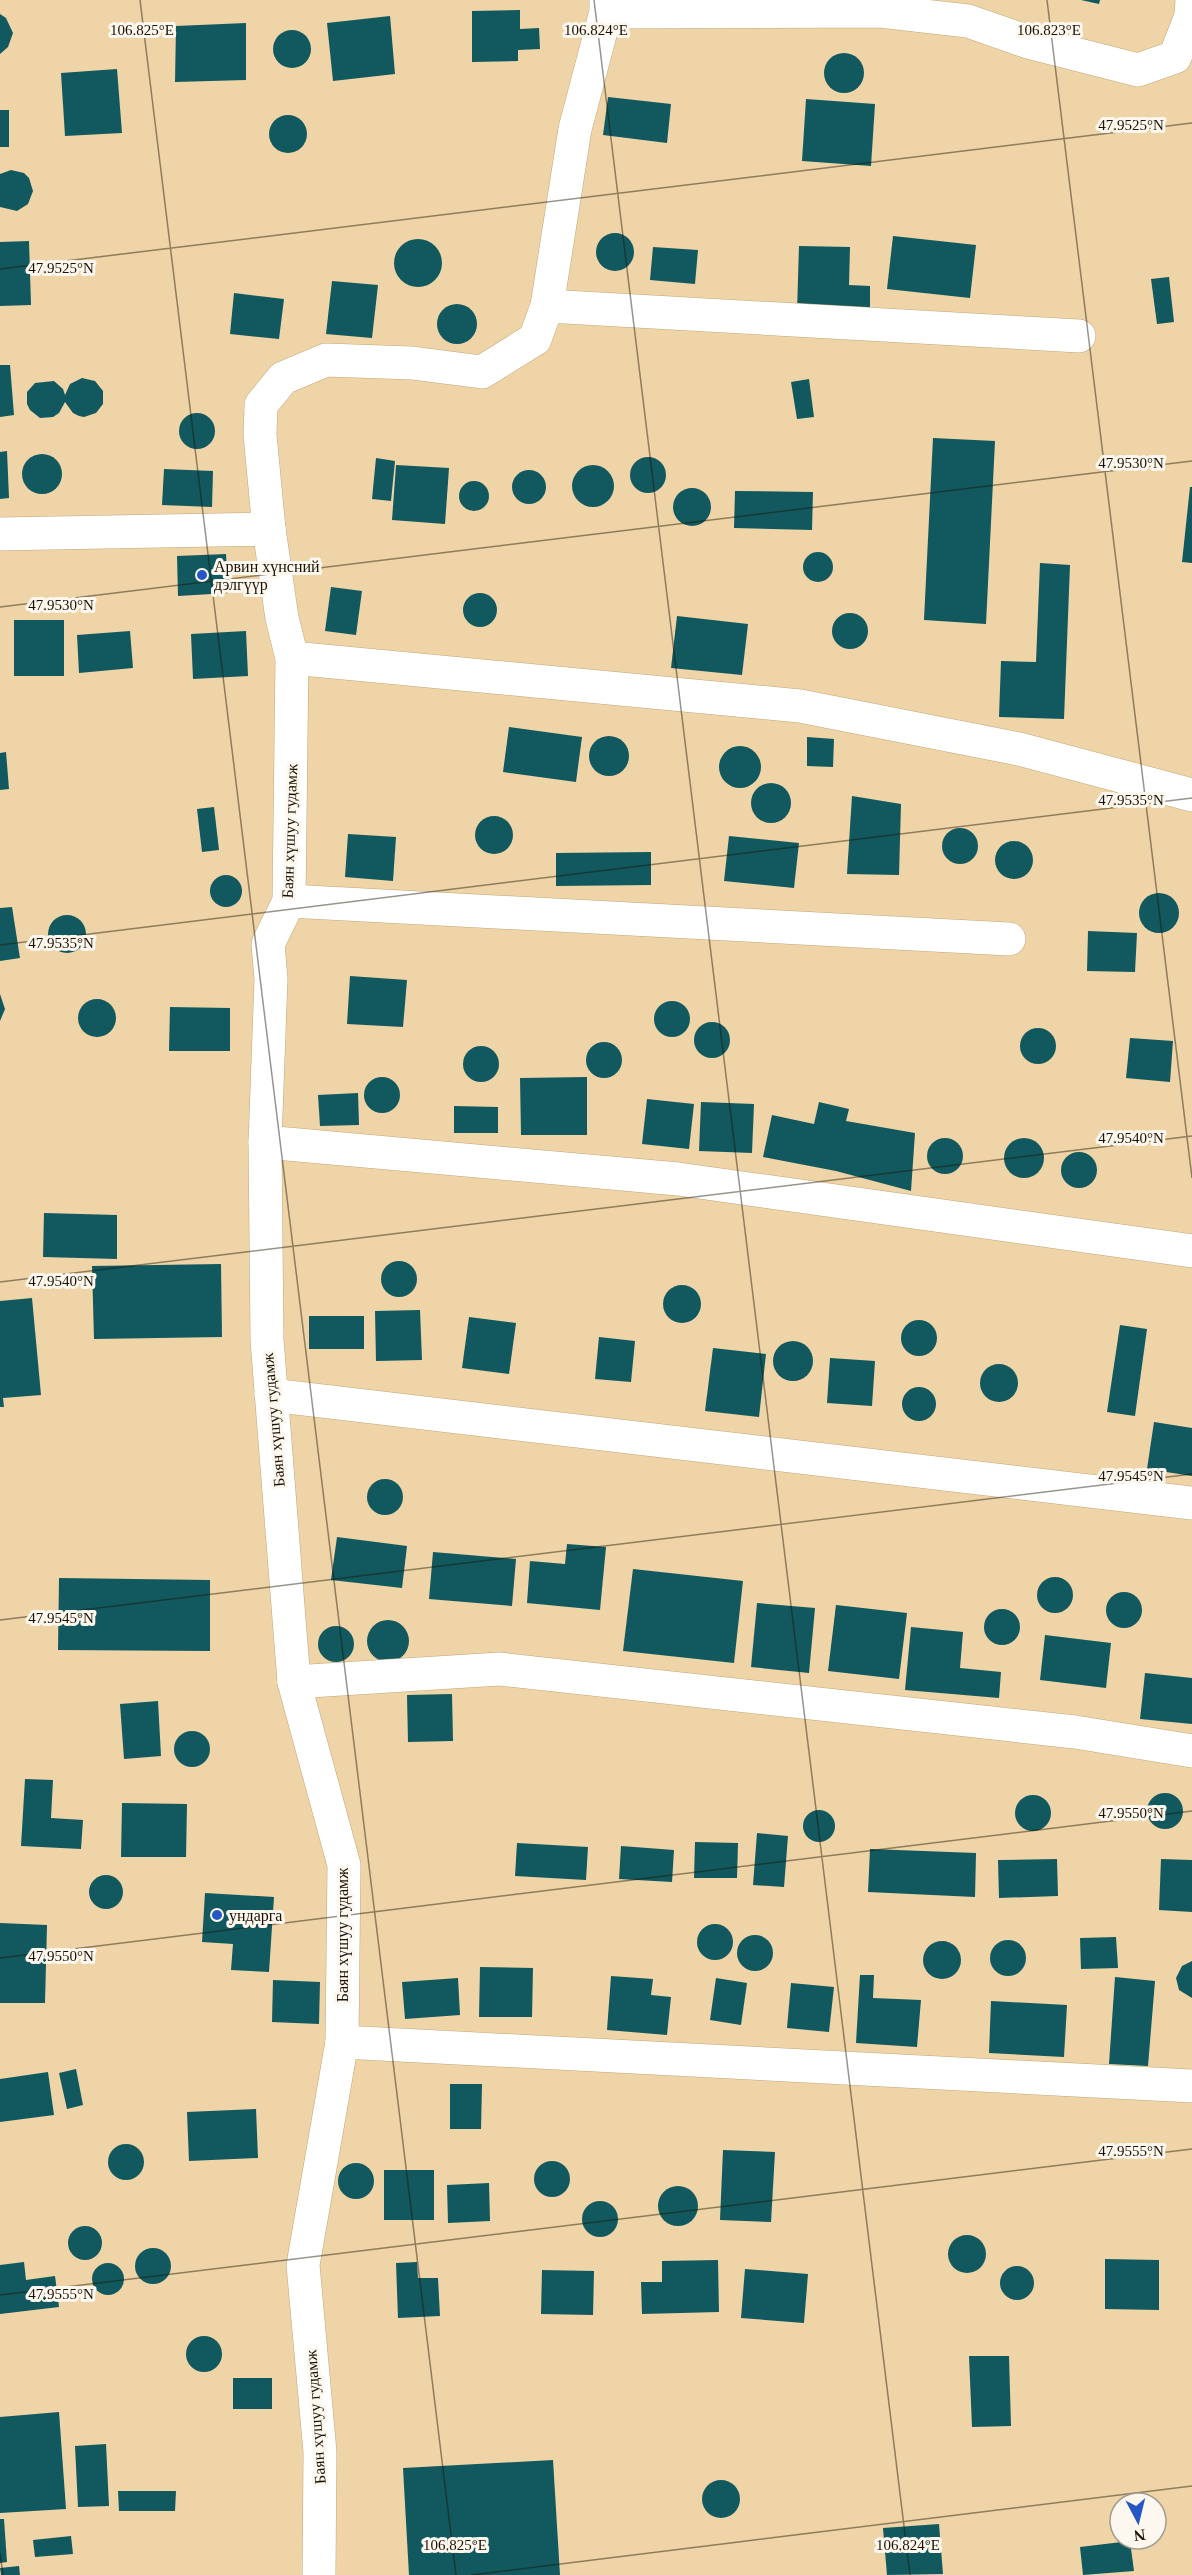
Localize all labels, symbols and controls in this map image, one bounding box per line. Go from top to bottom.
text: 106.825°E [110,22,174,38]
text: 106.824°E [564,22,628,38]
text: 106.823°E [1017,22,1081,38]
text: 47.9525°N [1098,117,1164,133]
text: 47.9525°N [28,260,94,276]
text: 47.9530°N [1098,455,1164,471]
place label: Арвин хүнсний дэлгүүр [214,558,320,594]
marker: Арвин хүнсний дэлгүүр [195,568,209,582]
text: 47.9530°N [28,597,94,613]
street label: Баян хүшуу гудамж [279,763,301,899]
text: 47.9535°N [1098,792,1164,808]
text: 47.9535°N [28,935,94,951]
text: 47.9540°N [1098,1130,1164,1146]
text: 47.9540°N [28,1273,94,1289]
street label: Баян хүшуу гудамж [259,1351,289,1488]
text: 47.9545°N [1098,1468,1164,1484]
text: 47.9545°N [28,1610,94,1626]
text: 47.9550°N [1098,1805,1164,1821]
street label: Баян хүшуу гудамж [334,1867,352,2002]
place label: ундарга [229,1907,282,1925]
marker: ундарга [210,1908,224,1922]
text: 47.9550°N [28,1948,94,1964]
text: 47.9555°N [1098,2143,1164,2159]
text: 47.9555°N [28,2286,94,2302]
street label: Баян хүшуу гудамж [302,2348,330,2485]
north arrow [1108,2491,1168,2551]
text: N [1133,2526,1147,2545]
text: 106.825°E [423,2537,487,2553]
text: 106.824°E [876,2537,940,2553]

